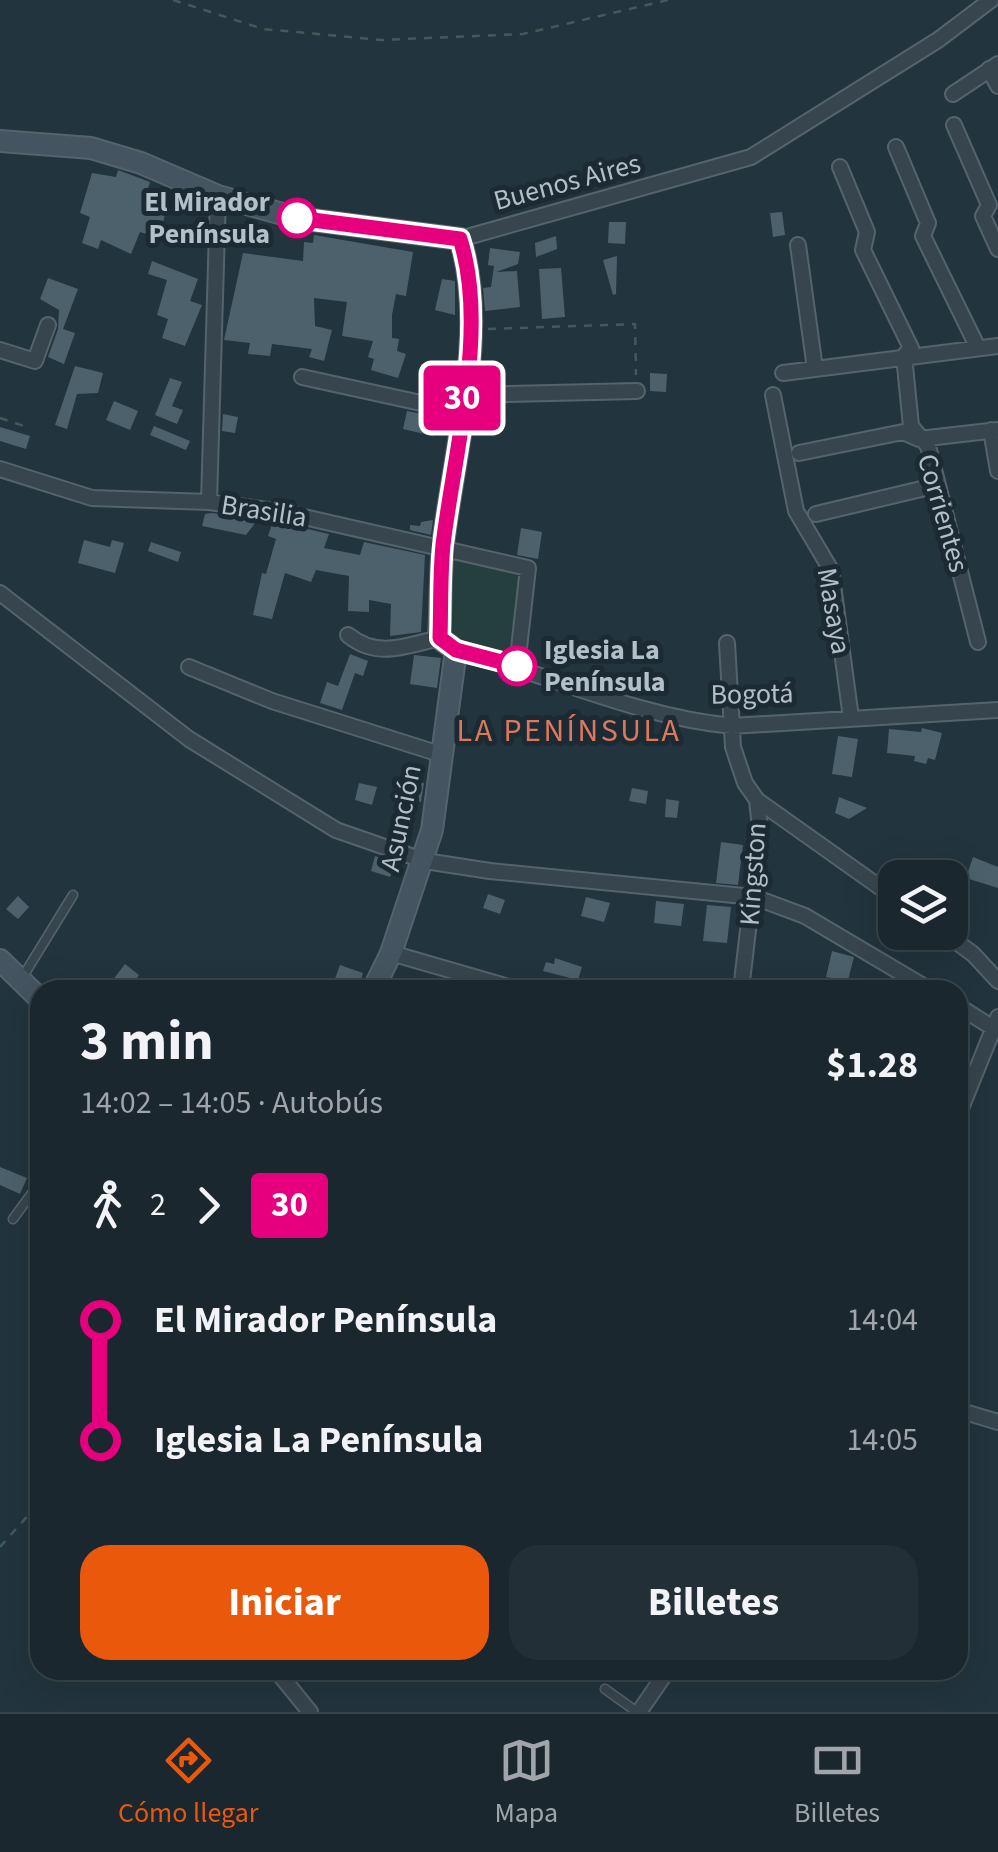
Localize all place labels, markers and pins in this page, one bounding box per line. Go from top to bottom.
place label: El Mirador Península [144,182,271,254]
marker: El Mirador Península [278,199,316,237]
place label: Iglesia La Península [544,630,665,702]
marker: Iglesia La Península [498,647,536,685]

